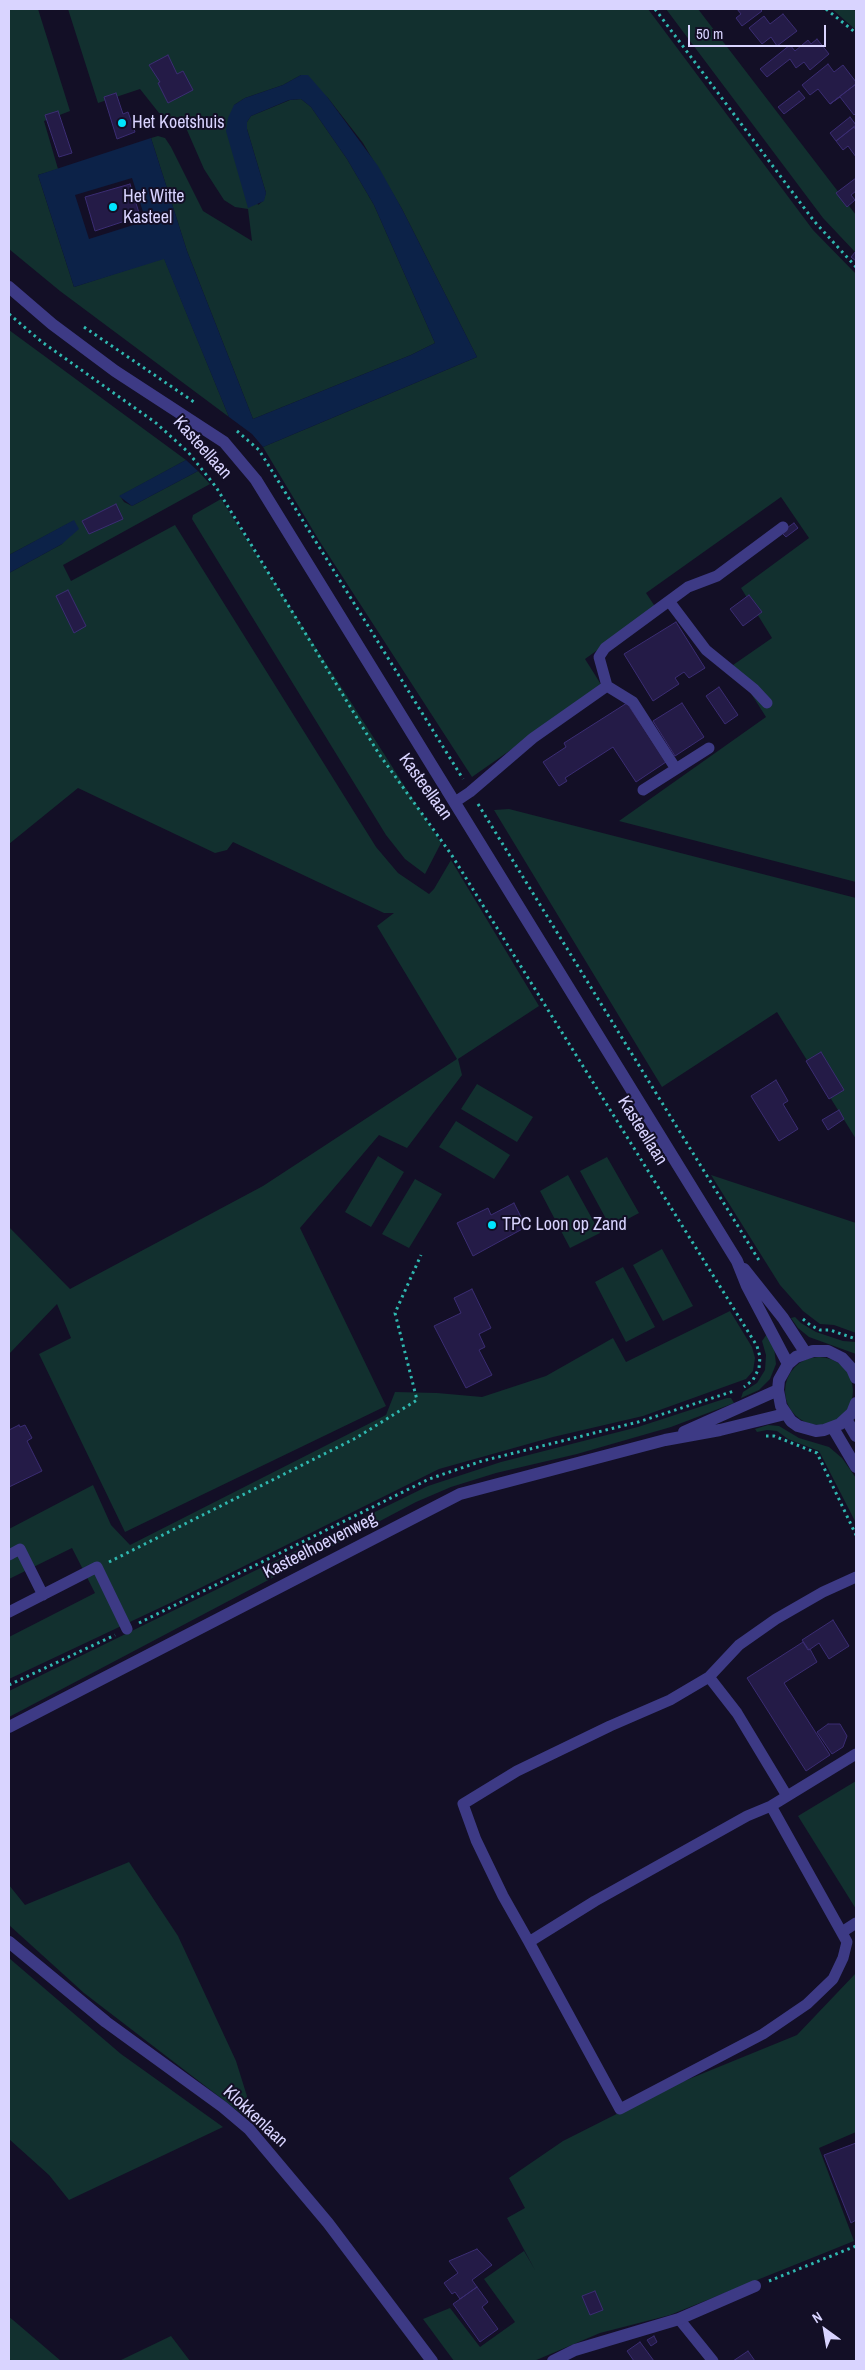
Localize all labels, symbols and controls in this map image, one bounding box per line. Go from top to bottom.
scale bar [690,15,828,47]
text: 50 m [696,23,723,44]
place label: Het Koetshuis [132,112,225,134]
marker: Het Koetshuis [116,117,128,129]
place label: Het Witte Kasteel [123,186,185,228]
marker: Het Witte Kasteel [107,201,119,213]
street label: Kasteellaan [168,412,236,484]
street label: Kasteellaan [394,749,456,825]
street label: Kasteellaan [612,1093,672,1169]
place label: TPC Loon op Zand [502,1214,627,1236]
marker: TPC Loon op Zand [486,1219,498,1231]
street label: Kasteelhoevenweg [260,1508,380,1584]
street label: Klokkenlaan [218,2082,292,2152]
north arrow [800,2305,850,2355]
text: N [809,2307,825,2327]

